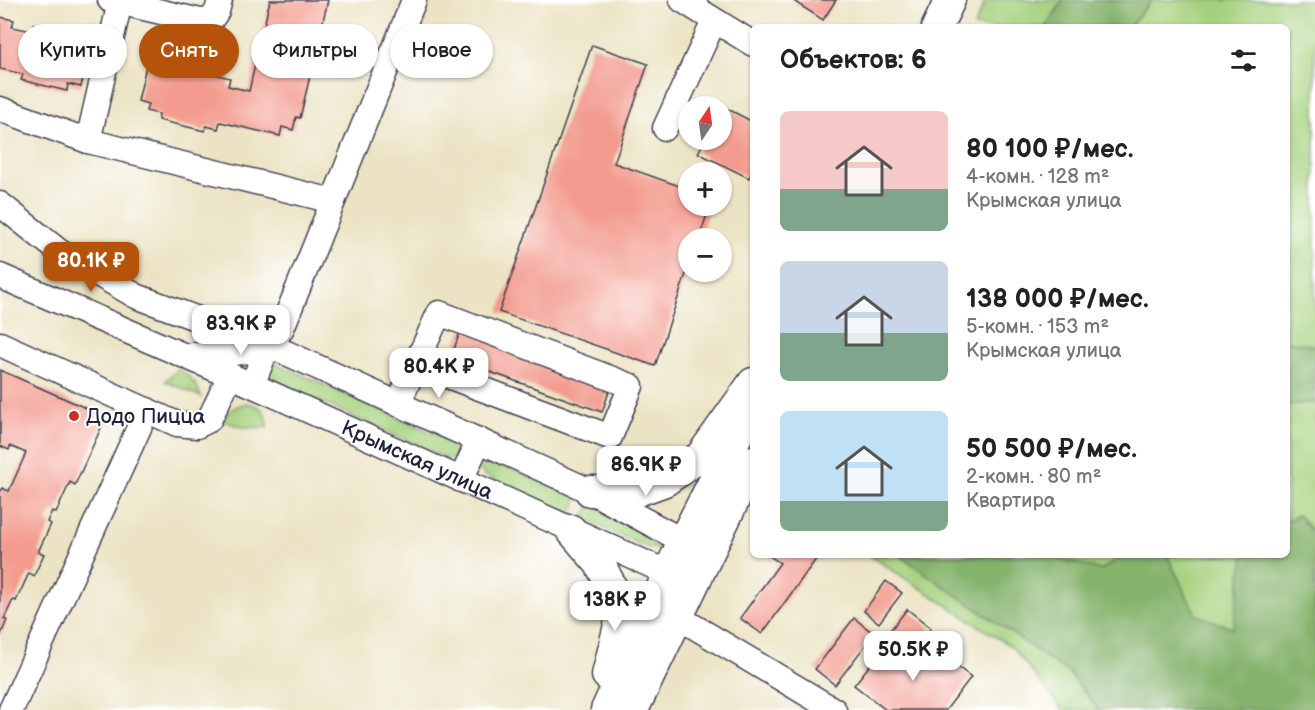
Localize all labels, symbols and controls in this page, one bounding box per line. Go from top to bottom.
chip: Купить [18,24,127,78]
chip: Снять [139,24,239,78]
chip: Фильтры [251,24,378,78]
chip: Новое [390,24,493,78]
icon: filters [1227,44,1260,77]
text: Объектов: 6 [780,45,927,76]
north arrow [678,96,732,150]
map controls [678,96,732,282]
text: 80 100 ₽/мес. [966,134,1133,165]
icon: home [828,135,900,207]
button: + [678,162,732,216]
text: 4-комн. · 128 m² [966,165,1109,189]
text: Крымская улица [966,189,1122,213]
button: − [678,228,732,282]
pin: 80.1K ₽ [36,242,146,293]
text: 80.1K ₽ [57,249,125,273]
text: 138 000 ₽/мес. [966,284,1149,315]
icon: home [828,285,900,357]
pin: 83.9K ₽ [186,305,296,356]
text: 83.9K ₽ [206,312,276,336]
text: 5-комн. · 153 m² [966,315,1109,339]
text: Крымская улица [966,339,1122,363]
pin: 80.4K ₽ [384,348,494,399]
text: 80.4K ₽ [403,355,475,379]
place label: Додо Пицца [86,404,206,429]
marker: Додо Пицца [67,409,81,423]
street label: Крымская улица [338,415,497,505]
text: 50 500 ₽/мес. [966,434,1137,465]
icon: home [828,435,900,507]
pin: 86.9K ₽ [591,446,701,497]
text: 86.9K ₽ [611,453,681,477]
text: 2-комн. · 80 m² [966,465,1101,489]
text: Квартира [966,489,1056,513]
pin: 138K ₽ [566,581,664,632]
text: 138K ₽ [584,588,646,612]
pin: 50.5K ₽ [858,631,968,682]
text: 50.5K ₽ [878,638,948,662]

